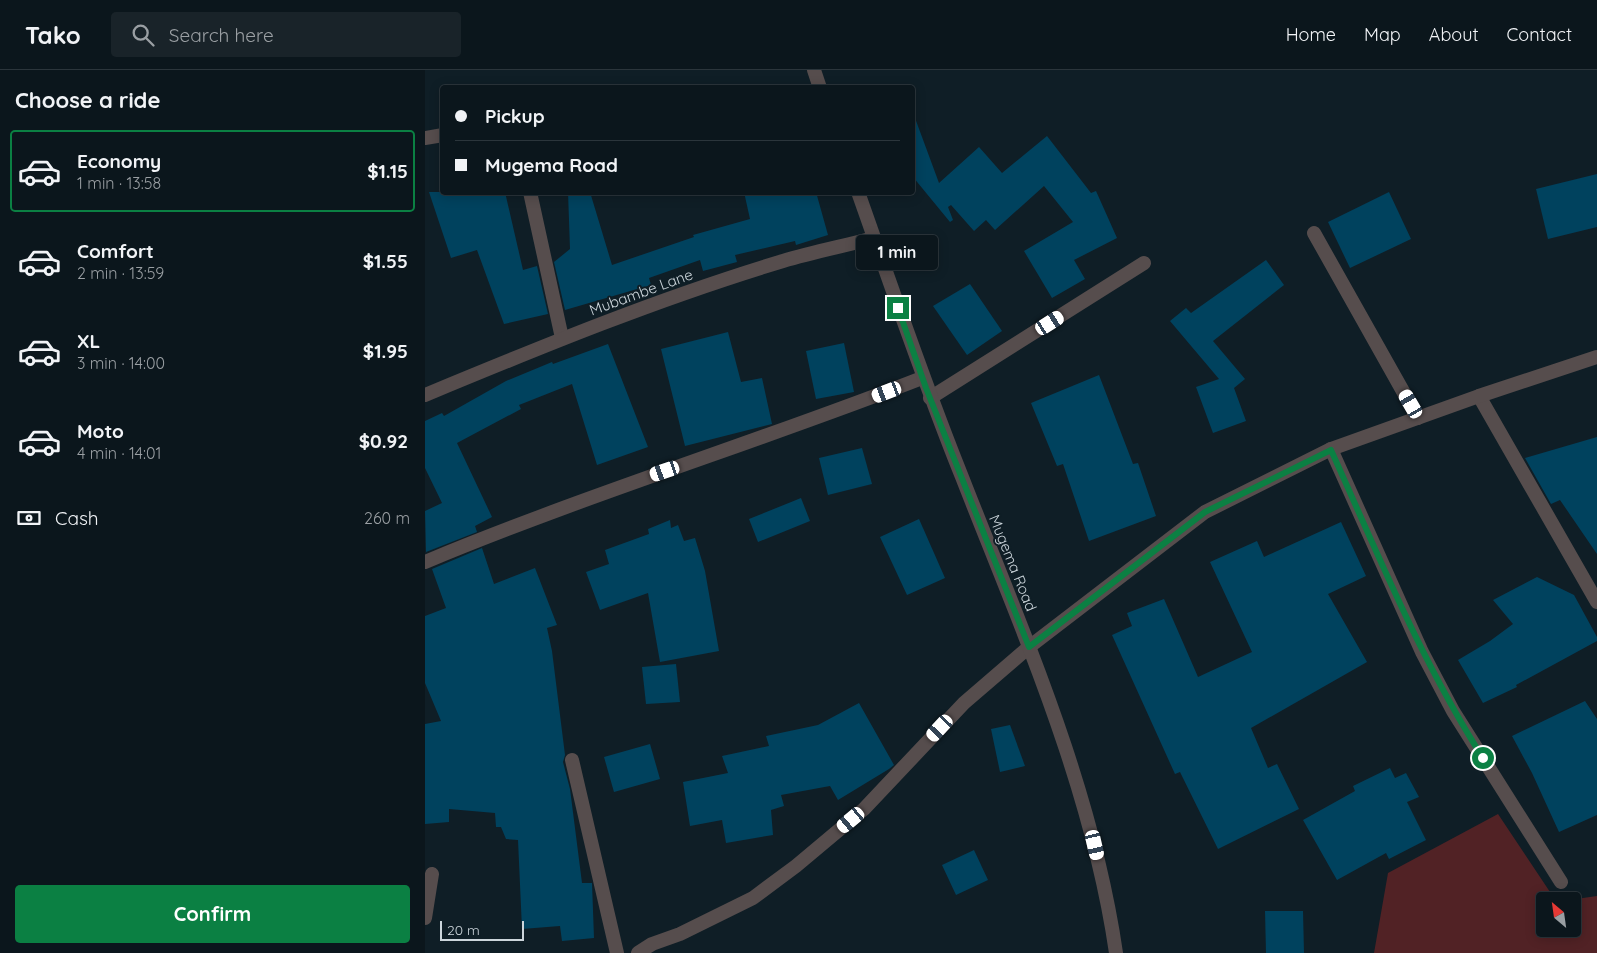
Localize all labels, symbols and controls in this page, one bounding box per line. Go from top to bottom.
search box [111,12,461,57]
text: Tako [25,20,81,50]
icon: search [129,21,157,49]
text: Search here [169,23,274,47]
text: Home [1286,23,1336,46]
text: Map [1364,23,1401,46]
text: About [1429,23,1479,46]
text: Contact [1507,23,1572,46]
text: Choose a ride [15,86,160,114]
text: Pickup [485,104,545,128]
icon: car [17,149,62,194]
text: Economy [77,149,161,173]
text: Mugema Road [485,153,618,177]
text: $1.15 [367,159,408,183]
text: 1 min · 13:58 [77,173,161,193]
callout: 1 min [857,236,939,270]
icon: car [17,239,62,284]
text: Comfort [77,239,154,263]
text: 1 min [878,242,916,262]
text: $1.55 [363,249,408,273]
text: 2 min · 13:59 [77,263,164,283]
street label: Mubambe Lane [587,264,695,320]
route end [887,297,909,319]
car [1033,309,1066,337]
icon: car [17,329,62,374]
text: XL [77,329,100,353]
text: $1.95 [363,339,408,363]
text: 3 min · 14:00 [77,353,165,373]
car [870,380,903,404]
car [1397,387,1424,421]
icon: car [17,419,62,464]
text: Moto [77,419,124,443]
text: $0.92 [359,429,408,453]
text: 4 min · 14:01 [77,443,161,463]
car [648,459,681,483]
icon: cash [15,504,43,532]
text: Cash [55,506,99,530]
text: 260 m [364,508,410,528]
street label: Mugema Road [985,512,1041,614]
car [924,712,955,744]
route start [1472,747,1494,769]
car [834,805,867,835]
car [1084,829,1105,861]
button: Confirm [15,885,410,943]
north arrow [1536,892,1581,938]
map controls [1536,892,1581,937]
scale bar [440,918,524,941]
text: 20 m [447,921,480,939]

